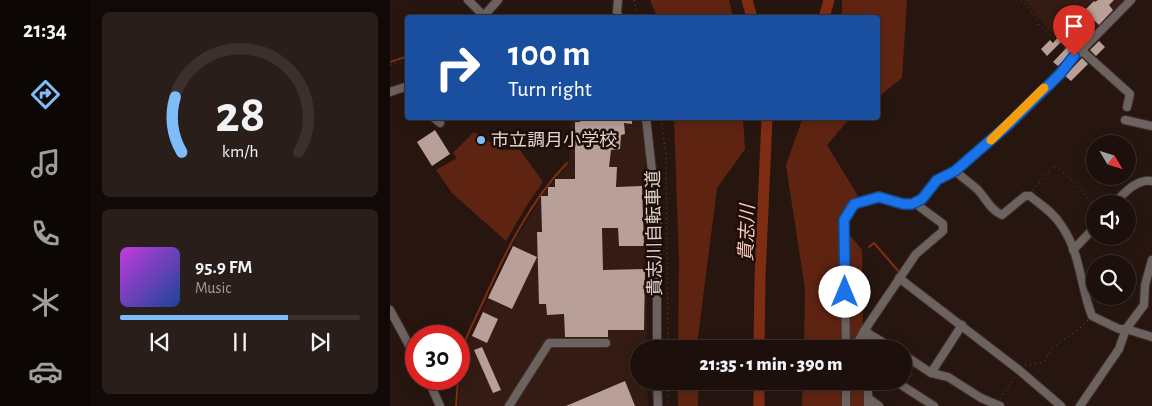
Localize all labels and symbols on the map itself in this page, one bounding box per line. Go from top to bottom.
pin [1053,5,1095,56]
place label: 市立調月小学校 [491,130,617,150]
marker: 市立調月小学校 [475,134,487,146]
north arrow [1086,135,1136,185]
street label: 貴志川自転車道 [643,170,665,296]
water label: 貴志川 [736,202,758,262]
position arrow [818,265,870,317]
speed limit sign: 30 [405,325,470,390]

